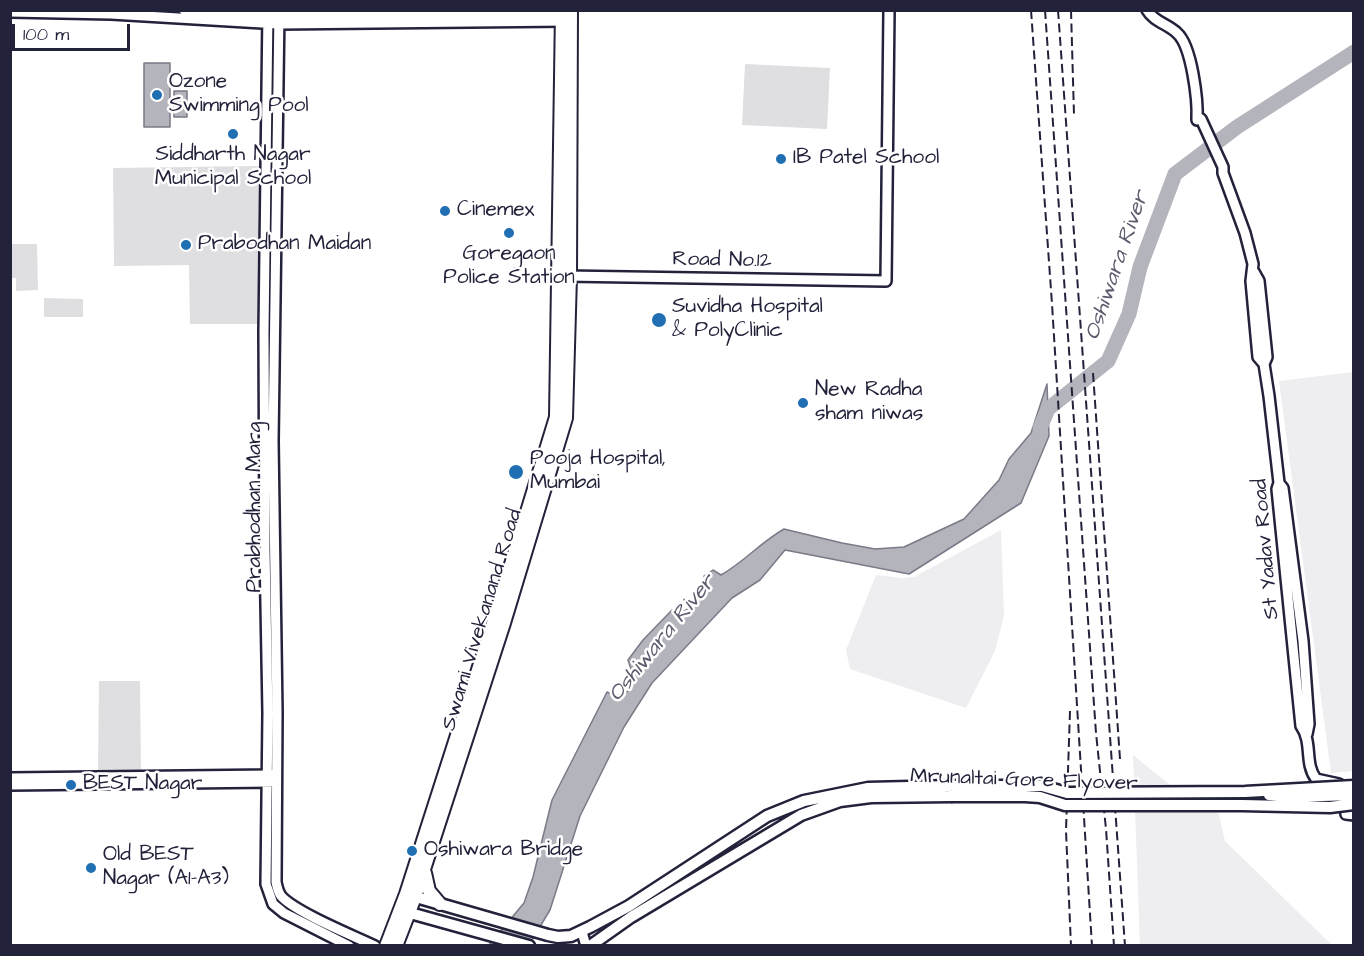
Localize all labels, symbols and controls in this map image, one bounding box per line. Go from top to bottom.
scale bar [15,12,134,50]
text: 100 m [23,22,69,47]
place label: Ozone Swimming Pool [169,70,309,120]
marker: Ozone Swimming Pool [150,88,164,102]
marker: Siddharth Nagar Municipal School [226,127,240,141]
place label: Siddharth Nagar Municipal School [155,143,311,193]
place label: IB Patel School [793,146,939,172]
marker: IB Patel School [774,152,788,166]
water label: Oshiwara River [1080,188,1156,344]
place label: Cinemex [457,198,534,224]
marker: Cinemex [438,204,452,218]
marker: Goregaon Police Station [502,226,516,240]
place label: Prabodhan Maidan [198,232,371,258]
marker: Prabodhan Maidan [179,238,193,252]
place label: Goregaon Police Station [443,242,575,292]
street label: Road No.12 [672,248,772,274]
place label: Suvidha Hospital & PolyClinic [672,295,823,345]
marker: Suvidha Hospital & PolyClinic [650,311,668,329]
place label: New Radha sham niwas [815,378,923,428]
marker: New Radha sham niwas [796,396,810,410]
street label: Prabhodhan Marg [243,422,269,592]
place label: Pooja Hospital, Mumbai [530,447,666,497]
marker: Pooja Hospital, Mumbai [507,463,525,481]
street label: St Yadav Road [1248,478,1286,620]
street label: Swami Vivekanand Road [437,506,529,734]
water label: Oshiwara River [604,570,722,708]
street label: Mrunaltai Gore Flyover [910,764,1138,798]
place label: BEST Nagar [83,772,202,798]
marker: BEST Nagar [64,778,78,792]
place label: Oshiwara Bridge [424,838,583,864]
place label: Old BEST Nagar (A1-A3) [103,843,229,893]
marker: Oshiwara Bridge [405,844,419,858]
marker: Old BEST Nagar (A1-A3) [84,861,98,875]

